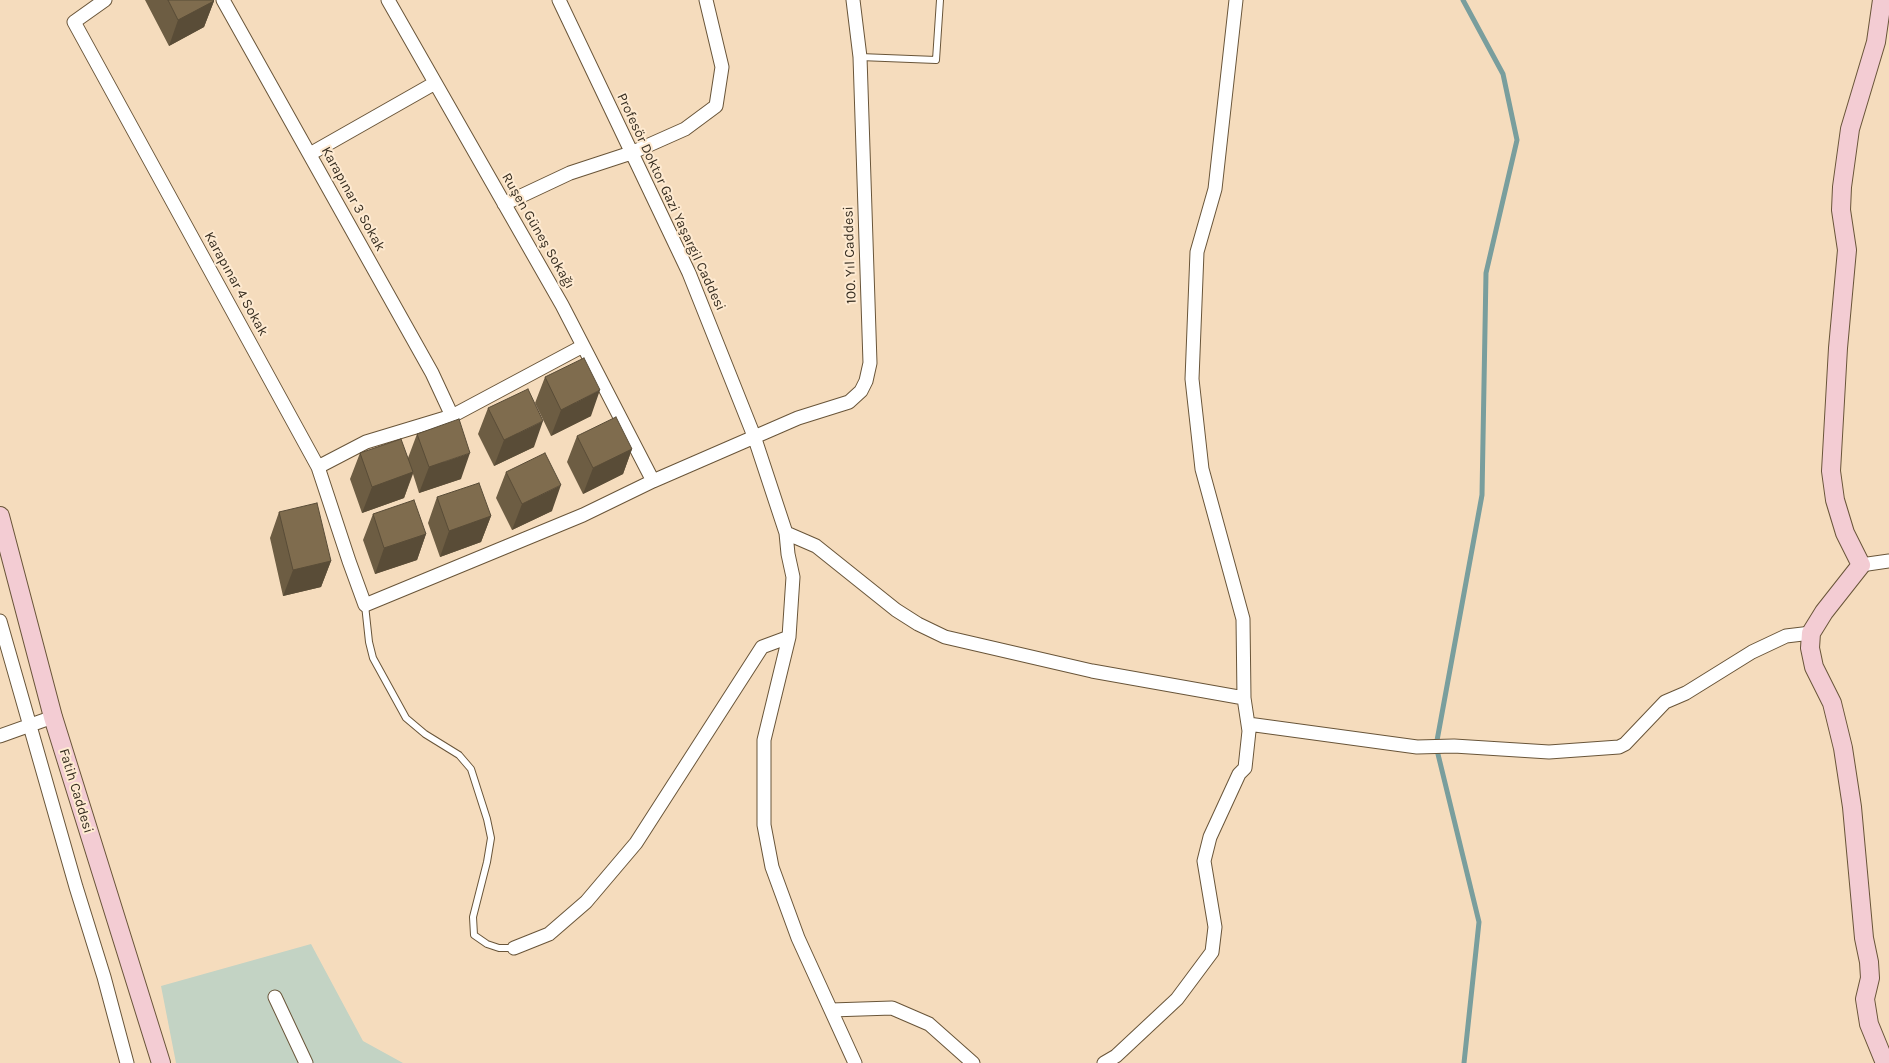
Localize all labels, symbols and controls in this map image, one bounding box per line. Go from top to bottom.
street label: Profesör Doktor Gazi Yaşargil Caddesi [613,91,729,313]
street label: Karapınar 3 Sokak [317,144,389,254]
street label: Ruşen Güneş Sokağı [498,170,578,292]
street label: 100. Yıl Caddesi [840,206,860,304]
street label: Karapınar 4 Sokak [200,229,272,339]
street label: Fatih Caddesi [55,747,97,835]

